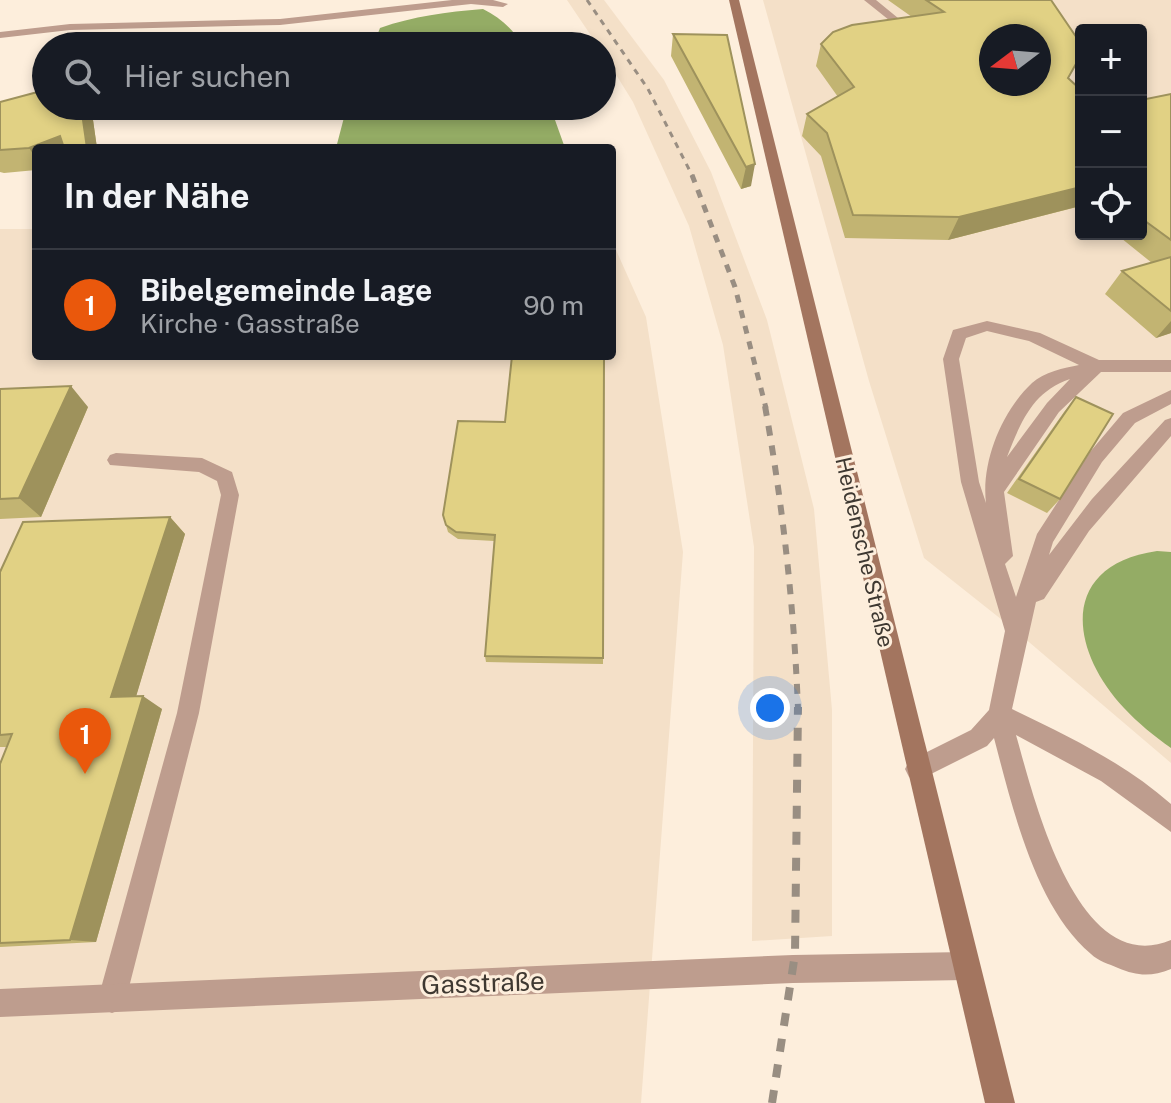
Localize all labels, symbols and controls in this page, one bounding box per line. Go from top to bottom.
north arrow [979,24,1051,96]
map controls [1075,24,1147,240]
button: + [1075,24,1147,96]
search box [32,32,616,120]
icon: search [60,54,104,98]
text: Hier suchen [124,58,291,94]
button: − [1075,96,1147,168]
button: locate [1075,168,1147,240]
text: In der Nähe [64,176,250,216]
text: Bibelgemeinde Lage [140,272,432,308]
text: 1 [84,290,96,321]
text: 90 m [523,290,584,321]
text: Kirche · Gasstraße [140,308,360,339]
street label: Heidensche Straße [830,454,900,650]
your location [750,688,790,728]
pin: 1 [59,708,111,774]
street label: Gasstraße [421,965,545,1000]

